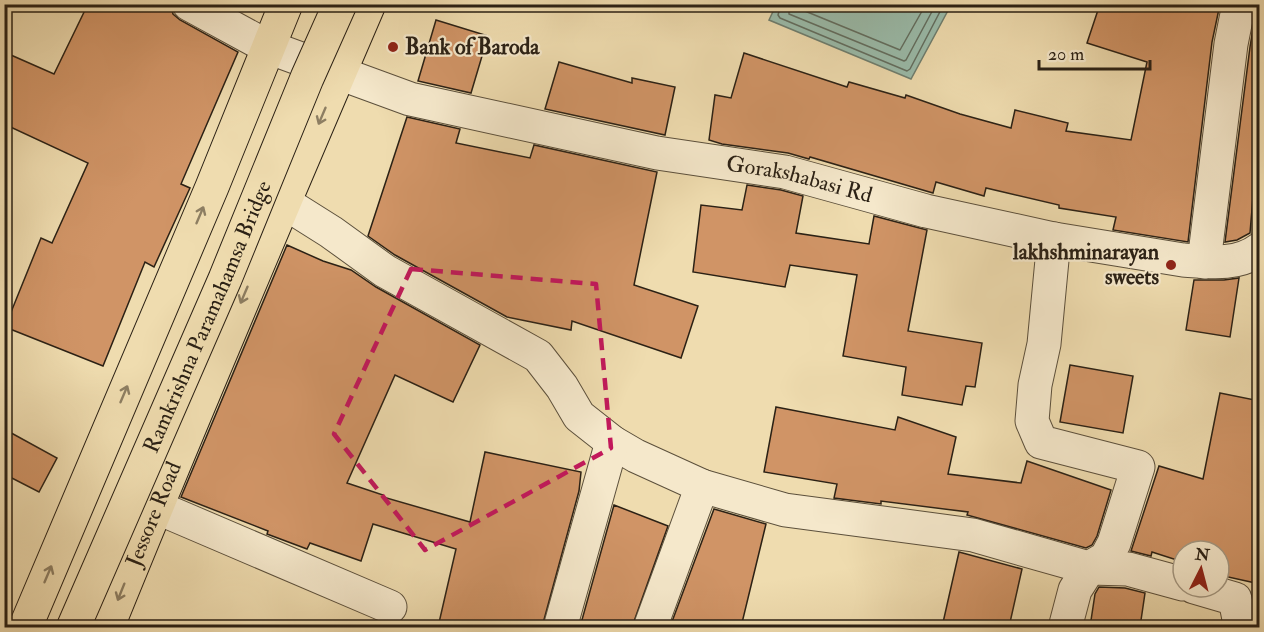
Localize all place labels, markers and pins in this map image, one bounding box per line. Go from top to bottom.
place label: Bank of Baroda [405,33,540,61]
marker: Bank of Baroda [386,40,400,54]
place label: lakhshminarayan sweets [1012,238,1160,291]
marker: lakhshminarayan sweets [1164,258,1178,272]

